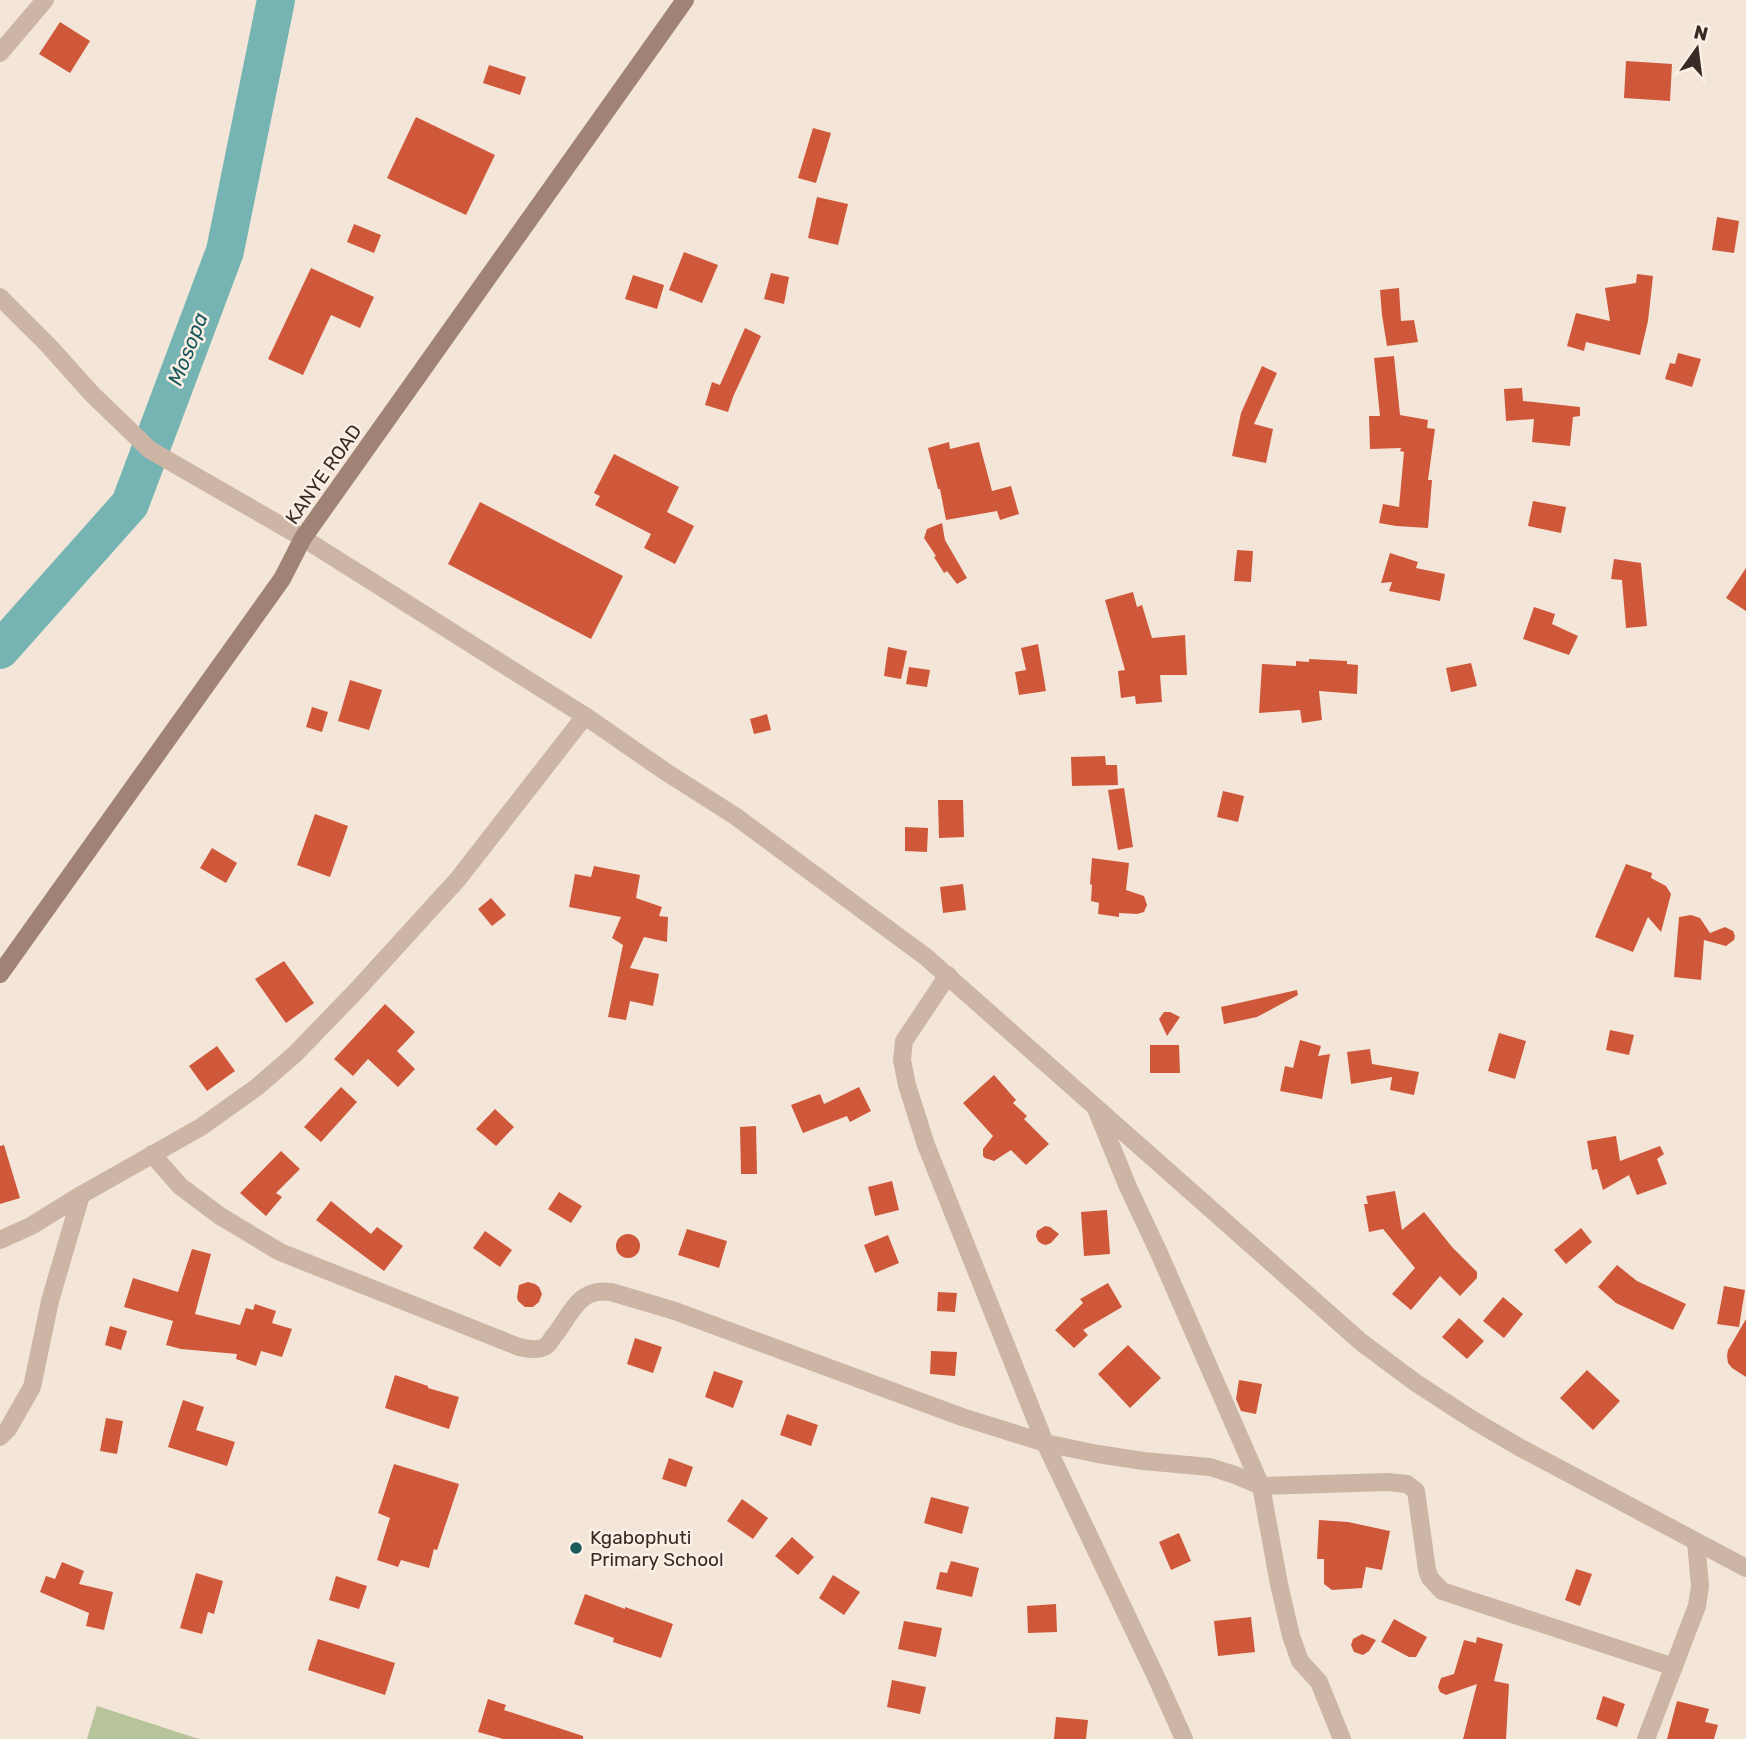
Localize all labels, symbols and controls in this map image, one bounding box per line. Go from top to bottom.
north arrow [1662,14,1732,84]
text: N [1692,20,1710,46]
water label: Mosopa [162,309,213,389]
street label: KANYE ROAD [281,420,366,529]
place label: Kgabophuti Primary School [590,1526,724,1571]
marker: Kgabophuti Primary School [568,1540,584,1556]

